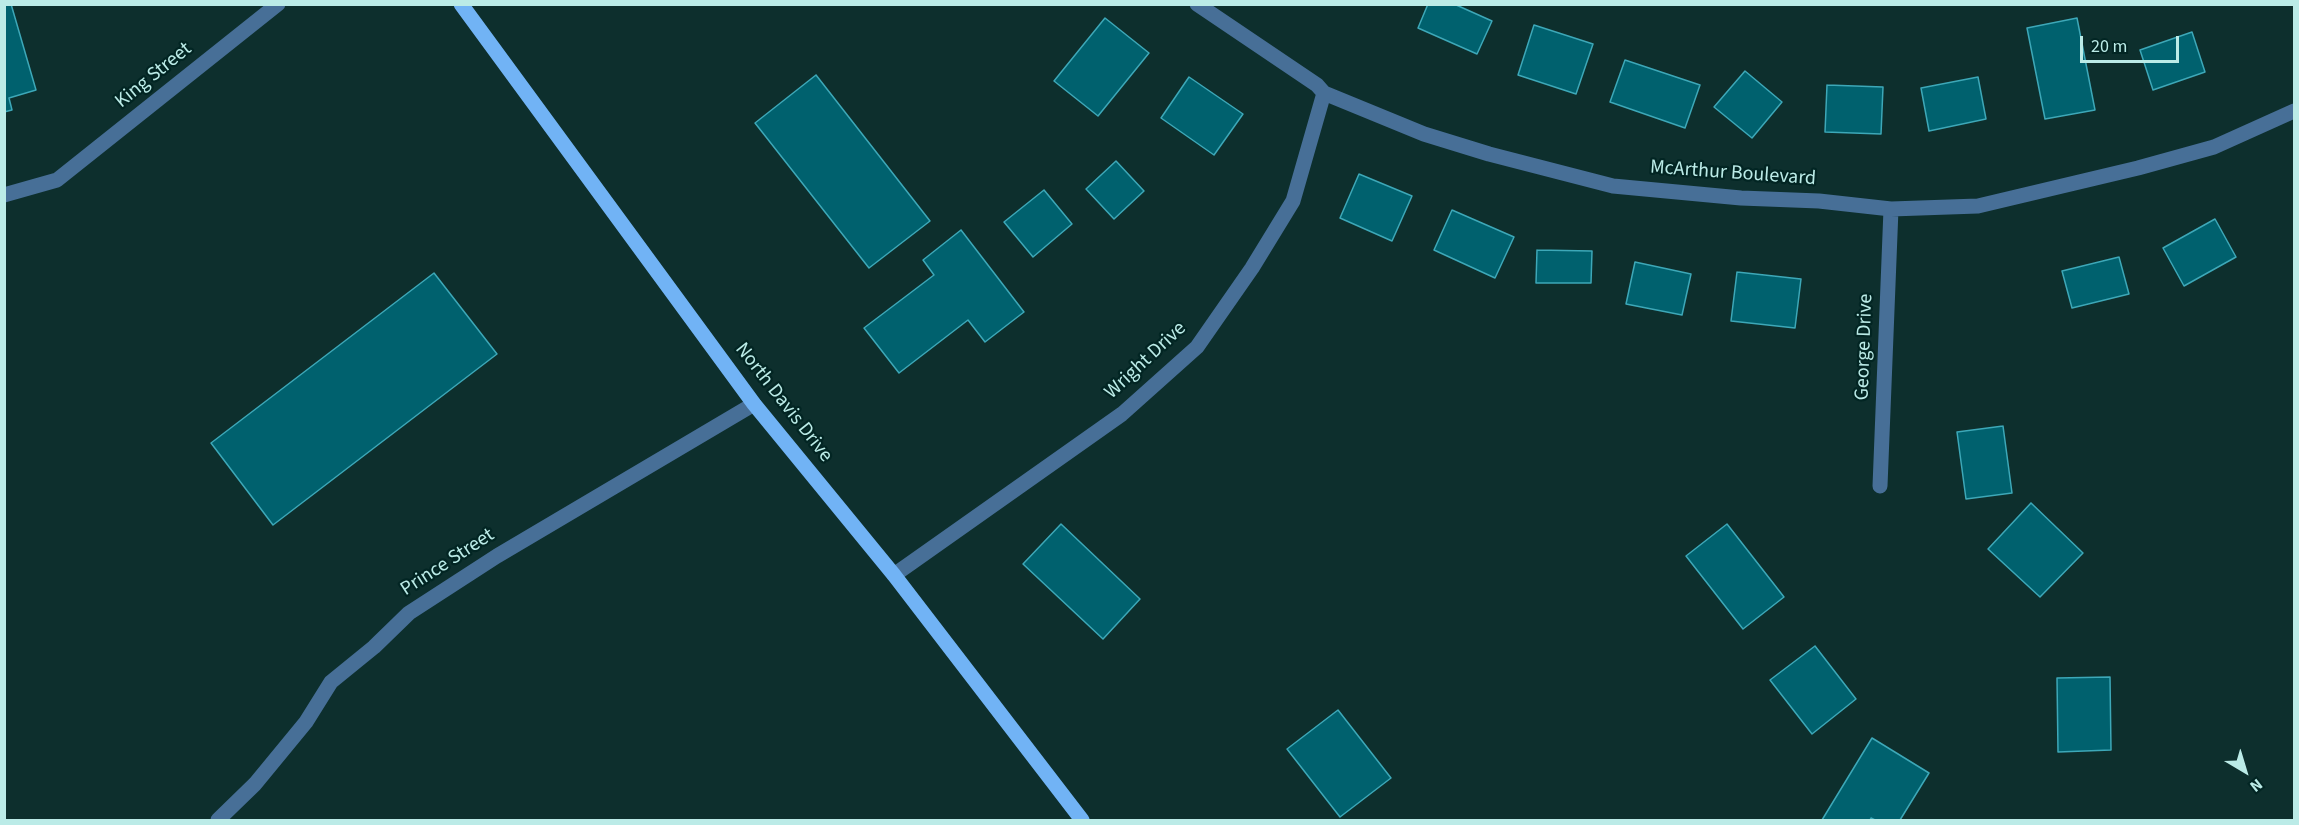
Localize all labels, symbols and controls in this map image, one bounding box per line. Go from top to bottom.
scale bar [2083,24,2182,62]
text: 20 m [2091,34,2127,59]
street label: King Street [111,38,197,114]
street label: McArthur Boulevard [1649,156,1817,192]
street label: George Drive [1851,293,1879,401]
street label: Wright Drive [1100,317,1192,405]
street label: North Davis Drive [729,339,837,467]
street label: Prince Street [397,524,499,602]
north arrow [2215,741,2275,801]
text: N [2245,773,2267,797]

